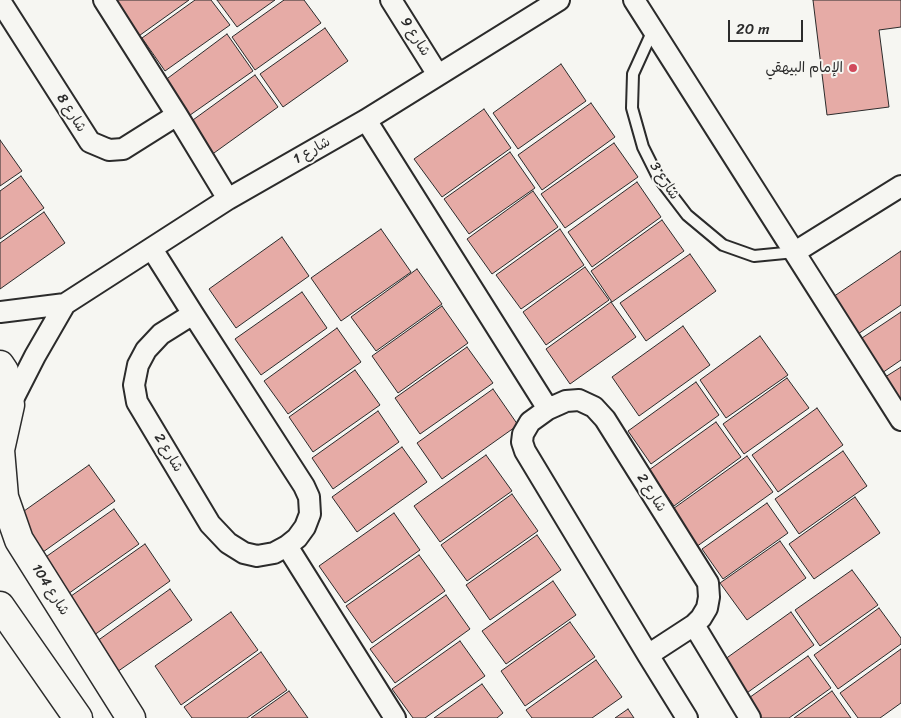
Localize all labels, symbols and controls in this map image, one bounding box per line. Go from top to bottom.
scale bar [731,10,806,42]
street label: شارع 9 [397,15,433,59]
text: 20 m [736,16,770,42]
place label: الإمام البيهقي [766,60,843,76]
marker: الإمام البيهقي [847,62,859,74]
street label: شارع 8 [53,91,89,135]
street label: شارع 1 [291,134,333,168]
street label: شارع 3 [646,159,682,203]
street label: شارع 2 [150,431,186,475]
street label: شارع 2 [633,471,669,515]
street label: شارع 104 [28,561,72,619]

